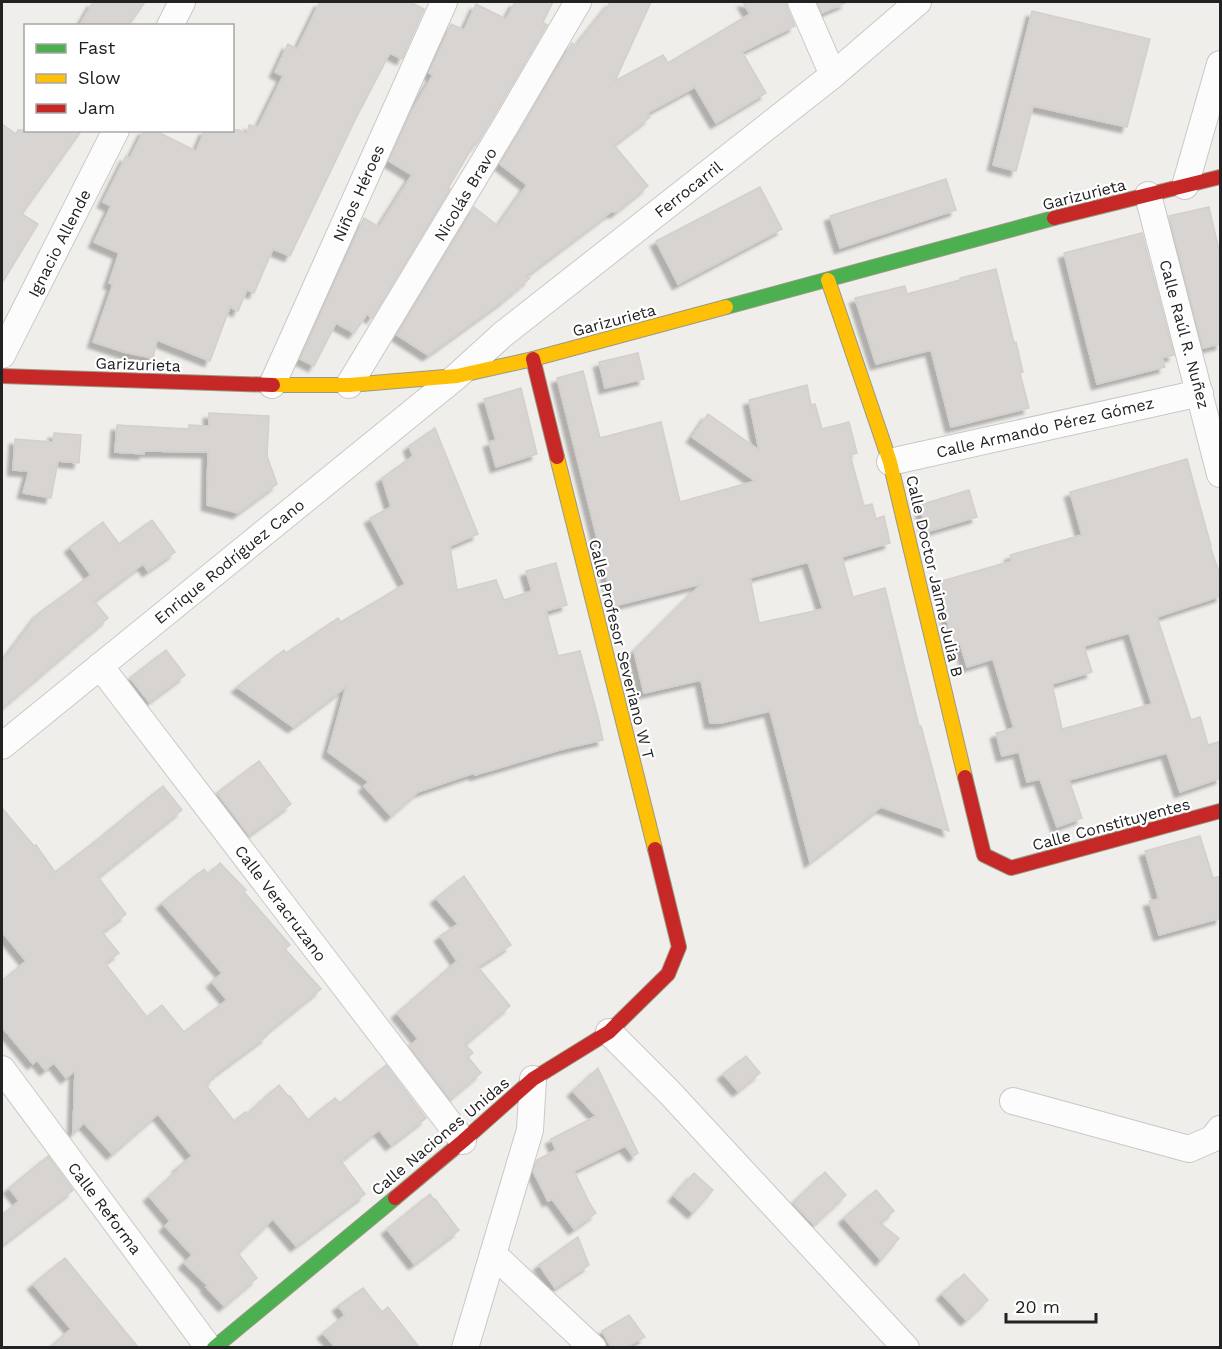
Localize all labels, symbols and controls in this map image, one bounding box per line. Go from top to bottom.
legend [24,24,234,132]
text: Fast [78,37,116,58]
text: Slow [78,67,121,88]
text: Jam [78,97,115,118]
street label: Niños Héroes [329,142,388,244]
street label: Nicolás Bravo [430,144,501,245]
street label: Ferrocarril [651,157,726,222]
street label: Garizurieta [1040,175,1128,214]
street label: Ignacio Allende [24,186,95,300]
street label: Calle Raúl R. Nuñez [1155,258,1214,411]
street label: Garizurieta [570,300,658,341]
street label: Garizurieta [95,354,181,375]
street label: Calle Armando Pérez Gómez [934,393,1156,462]
street label: Calle Doctor Jaime Julia B [902,473,967,679]
street label: Enrique Rodríguez Cano [151,495,308,628]
street label: Calle Profesor Severiano W T [585,537,658,761]
street label: Calle Constituyentes [1030,794,1192,855]
street label: Calle Veracruzano [231,841,331,965]
street label: Calle Naciones Unidas [368,1073,513,1200]
street label: Calle Reforma [64,1158,145,1258]
scale bar [1006,1286,1096,1324]
text: 20 m [1015,1296,1060,1317]

